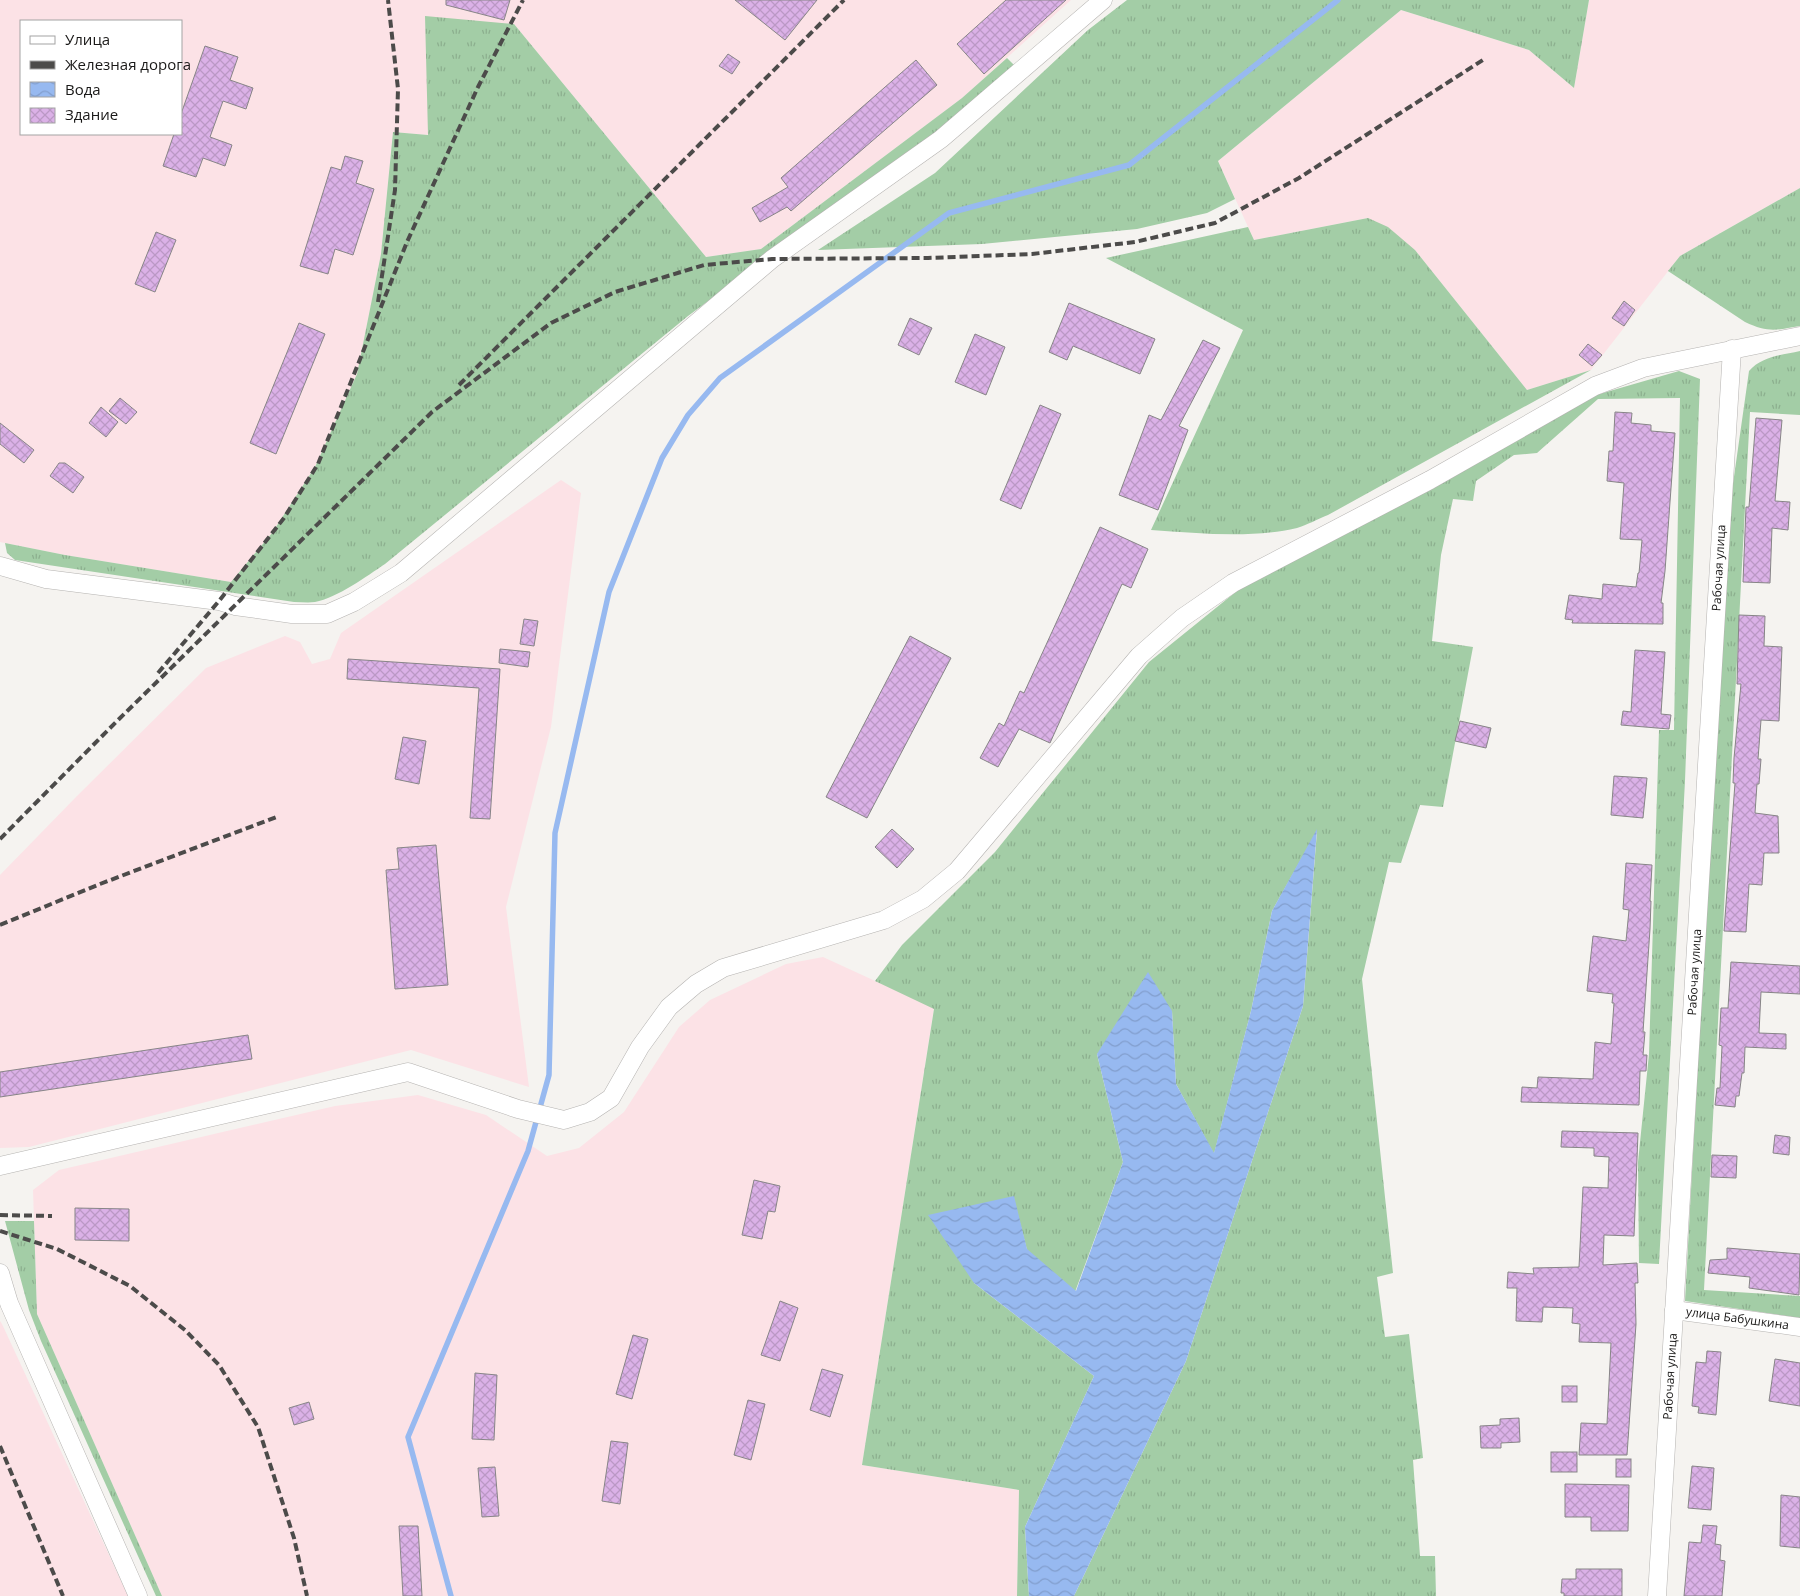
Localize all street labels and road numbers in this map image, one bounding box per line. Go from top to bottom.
street label: Рабочая улица [1707,524,1729,612]
street label: Рабочая улица [1683,928,1705,1016]
street label: улица Бабушкина [1685,1303,1790,1333]
street label: Рабочая улица [1659,1333,1681,1420]

